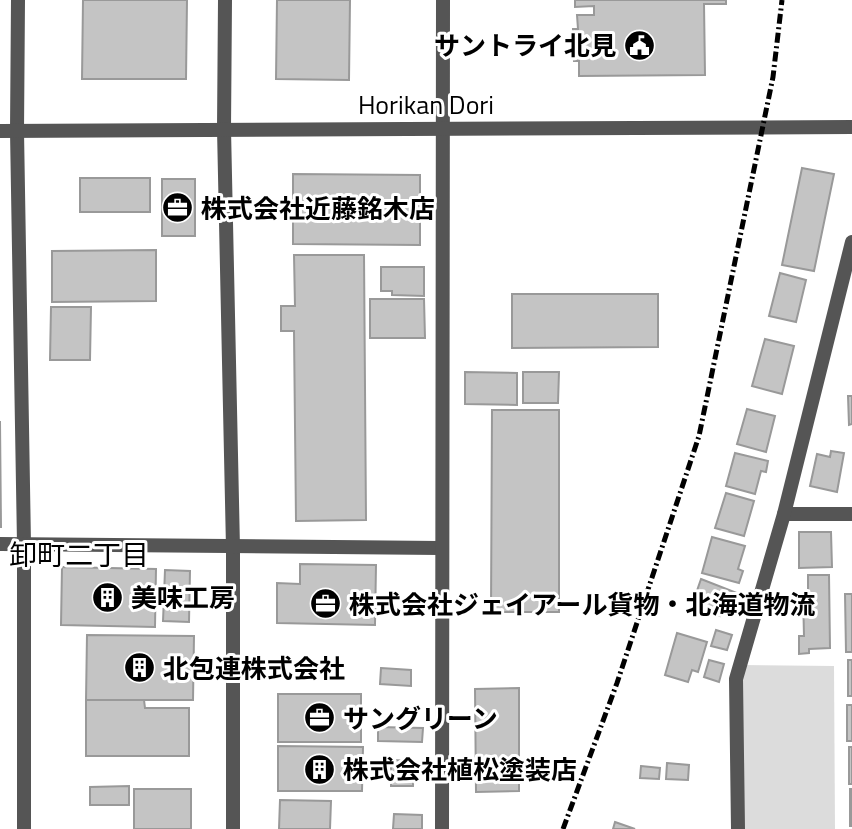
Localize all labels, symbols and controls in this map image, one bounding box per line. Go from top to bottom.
place label: サントライ北見 [434,26,616,65]
public building icon: サントライ北見 [622,28,656,62]
street label: Horikan Dori [358,85,494,124]
place label: 株式会社近藤銘木店 [201,189,435,228]
office icon: 株式会社近藤銘木店 [161,191,195,225]
district label: 卸町二丁目 [9,533,149,576]
place label: 美味工房 [131,578,235,617]
building icon: 美味工房 [91,580,125,614]
place label: 株式会社ジェイアール貨物・北海道物流 [349,585,815,624]
office icon: 株式会社ジェイアール貨物・北海道物流 [309,587,343,621]
place label: 北包連株式会社 [163,649,345,688]
building icon: 北包連株式会社 [123,651,157,685]
place label: サングリーン [343,699,498,738]
office icon: サングリーン [303,701,337,735]
place label: 株式会社植松塗装店 [343,750,577,789]
building icon: 株式会社植松塗装店 [303,752,337,786]

